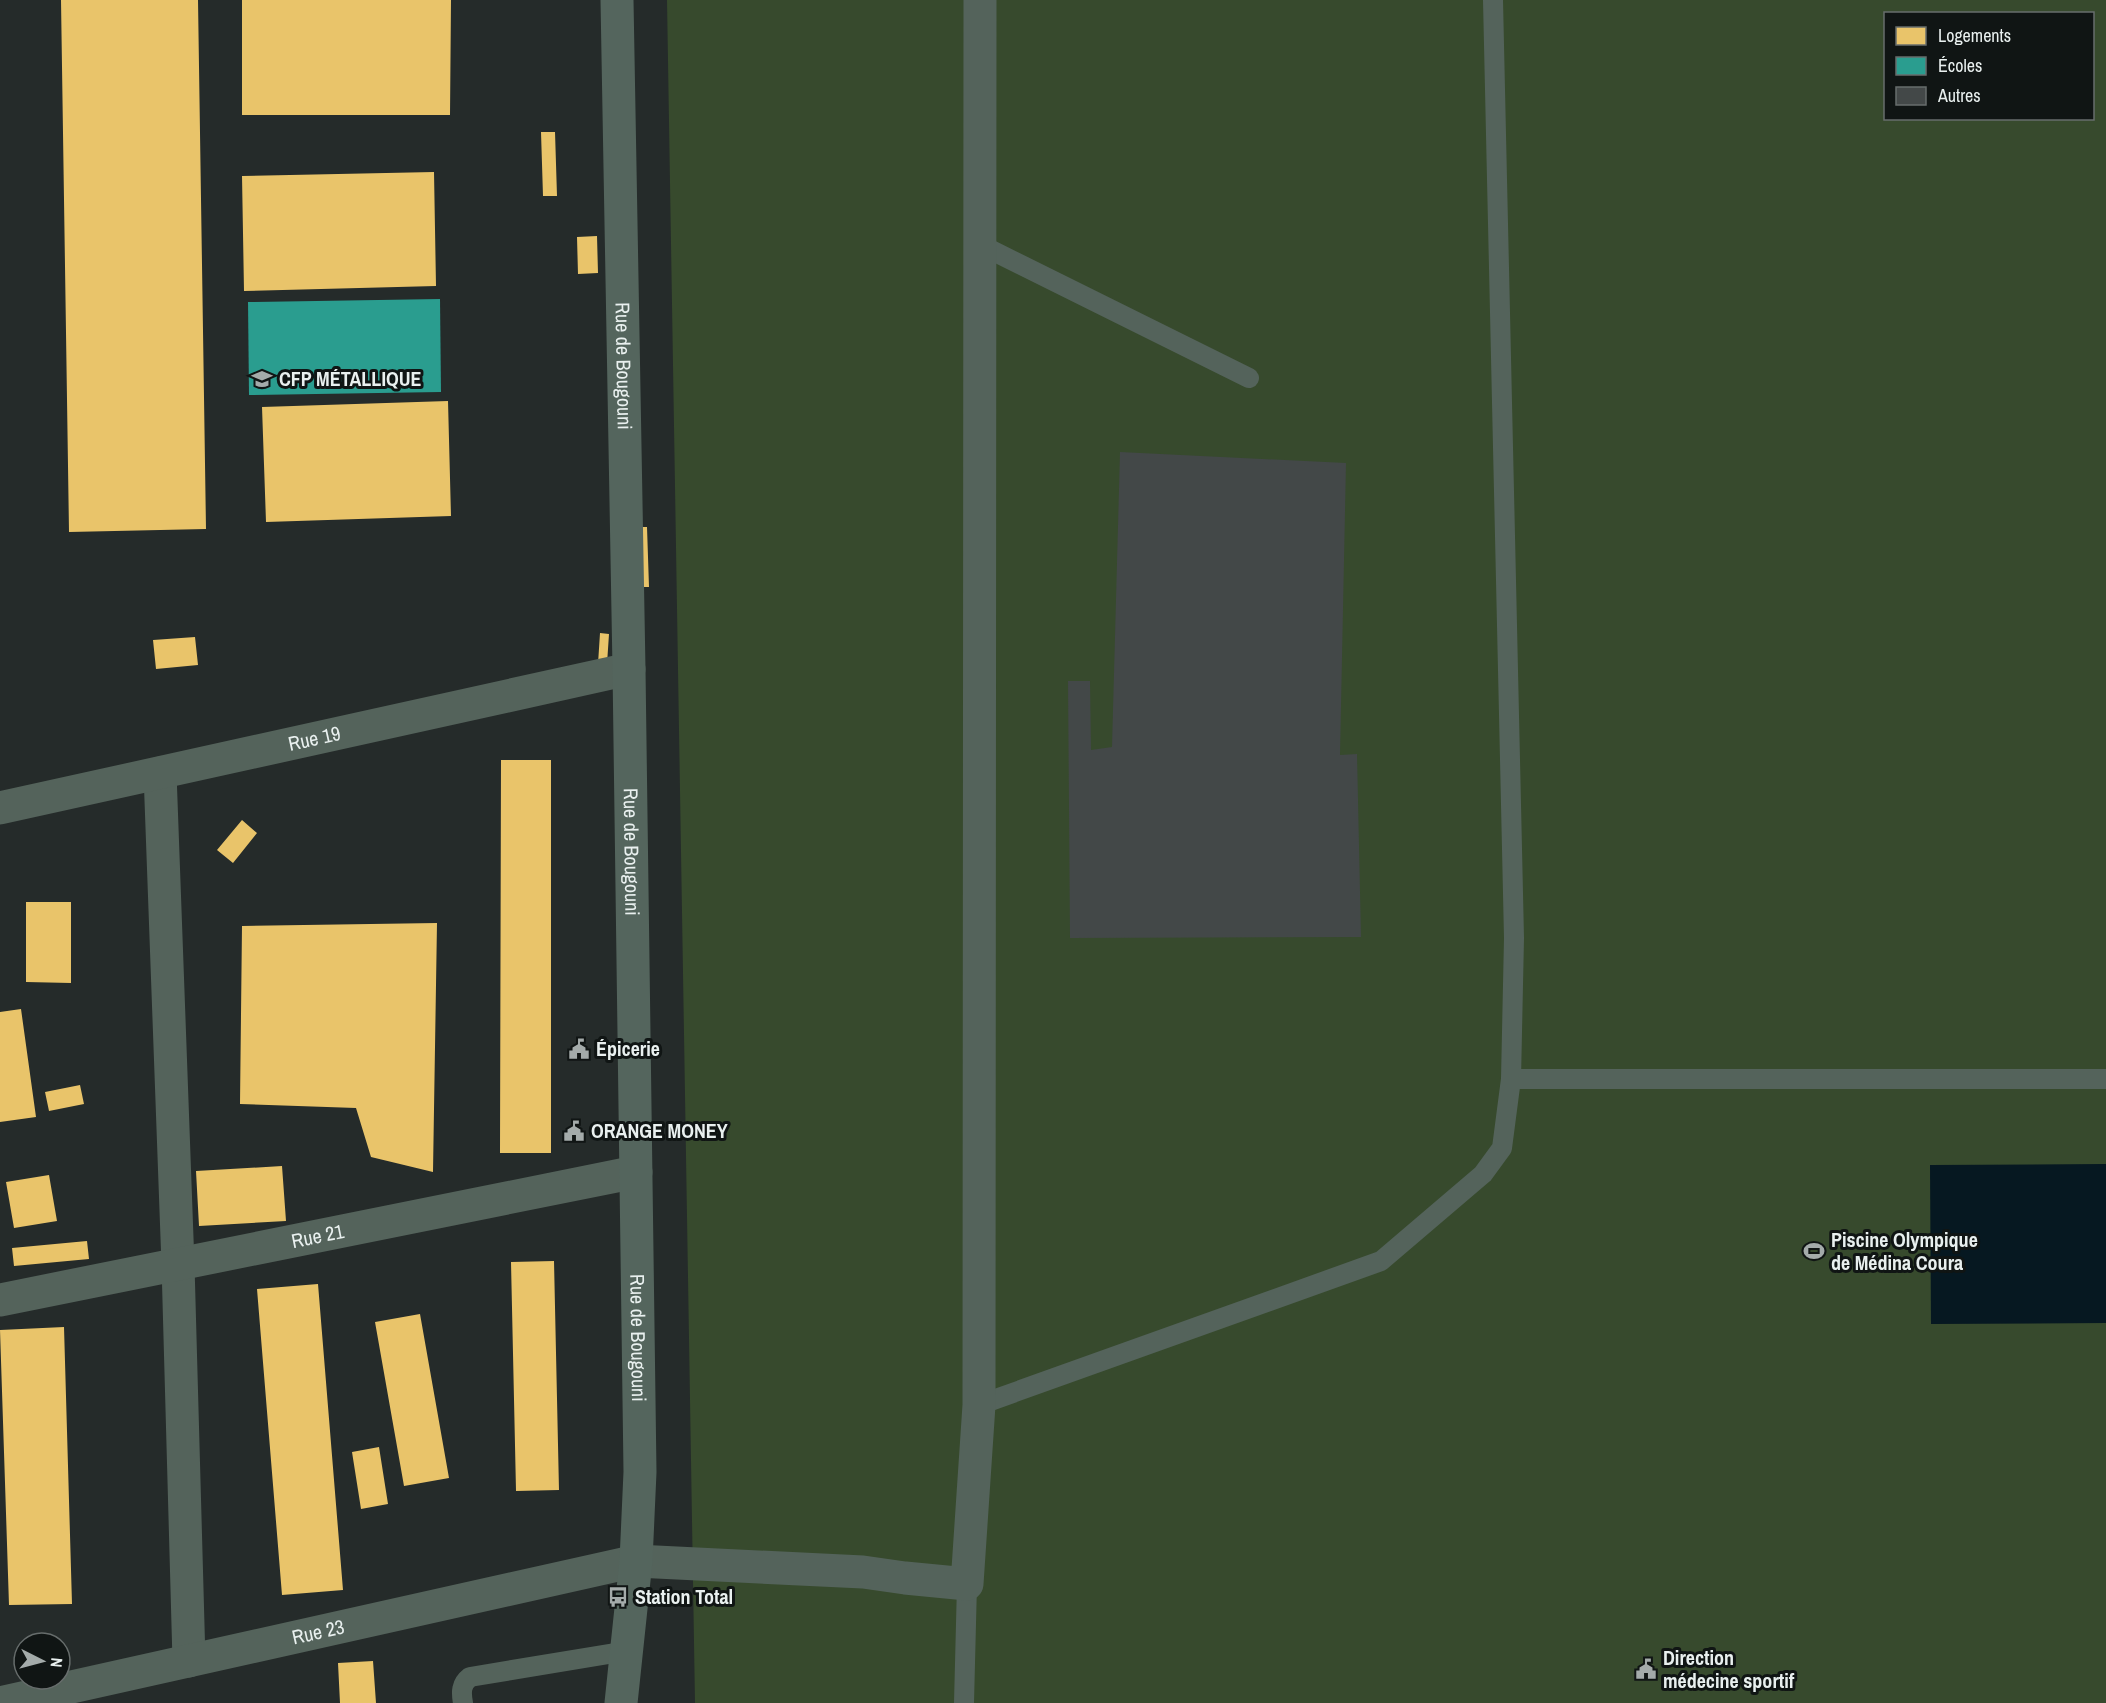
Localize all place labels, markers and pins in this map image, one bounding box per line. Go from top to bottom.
place label: CFP MÉTALLIQUE [279,365,422,392]
school or university icon: CFP MÉTALLIQUE [250,367,274,391]
place label: Épicerie [596,1035,660,1062]
public building icon: Épicerie [567,1037,591,1061]
place label: ORANGE MONEY [591,1117,728,1144]
public building icon: ORANGE MONEY [562,1119,586,1143]
place label: Piscine Olympique de Médina Coura [1831,1226,1978,1276]
sports icon: Piscine Olympique de Médina Coura [1802,1239,1826,1263]
place label: Station Total [635,1583,733,1610]
bus stop icon: Station Total [606,1585,630,1609]
place label: Direction médecine sportif [1663,1644,1795,1694]
public building icon: Direction médecine sportif [1634,1657,1658,1681]

